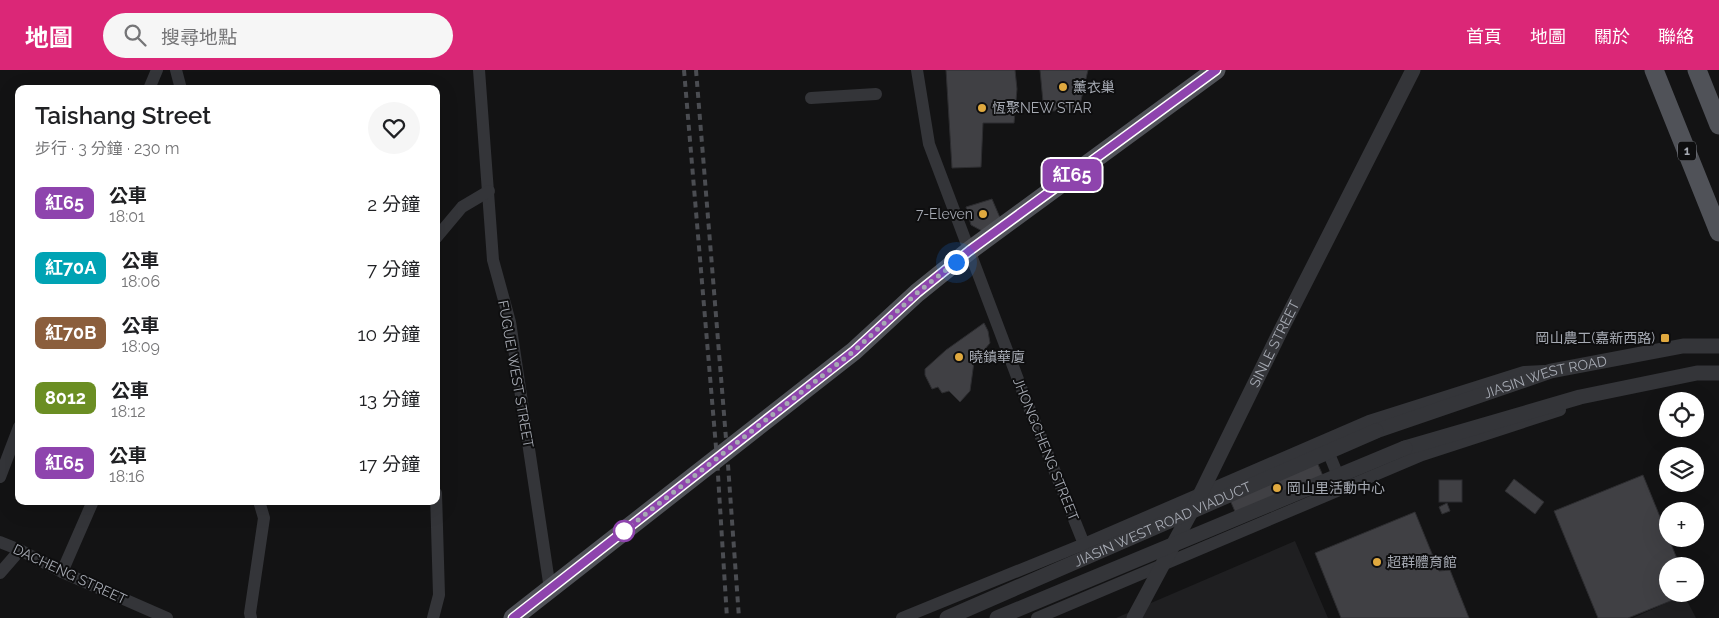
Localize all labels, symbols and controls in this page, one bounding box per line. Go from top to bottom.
search box [103,13,453,58]
icon: search [121,21,149,49]
text: 地圖 [25,23,73,52]
text: 搜尋地點 [161,26,237,48]
text: 首頁 [1466,26,1502,47]
text: 地圖 [1530,26,1566,47]
text: 關於 [1594,26,1630,47]
text: 聯絡 [1658,26,1694,47]
place label: 薰衣巢 [1073,79,1115,95]
marker: 薰衣巢 [1057,81,1069,93]
place label: 恆聚NEW STAR [992,100,1092,116]
text: Taishang Street [35,101,211,130]
button: heart [368,102,420,154]
marker: 恆聚NEW STAR [976,102,988,114]
text: 步行 · 3 分鐘 · 230 m [35,139,179,158]
road number: 1 [1678,142,1696,160]
line badge: 紅65 [1043,159,1101,191]
text: 紅65 [1053,164,1091,185]
text: 公車 [109,184,147,206]
text: 紅65 [45,192,84,213]
text: 2 分鐘 [367,193,420,215]
place label: 7-Eleven [916,206,973,222]
text: 18:01 [109,207,145,226]
marker: 7-Eleven [977,208,989,220]
text: 公車 [121,249,159,271]
your location [944,250,969,275]
text: 紅70A [45,257,96,278]
text: 7 分鐘 [367,258,420,280]
text: 18:06 [121,272,160,291]
street label: SINLE STREET [1246,297,1303,390]
street label: FUGUEI WEST STREET [495,299,537,449]
text: 公車 [121,314,159,336]
text: 紅70B [45,322,96,343]
text: 10 分鐘 [357,323,420,345]
place label: 岡山農工(嘉新西路) [1535,330,1655,346]
marker: 岡山農工(嘉新西路) [1659,332,1671,344]
text: 18:09 [121,337,160,356]
place label: 曉鎮華廈 [969,349,1025,365]
marker: 曉鎮華廈 [953,351,965,363]
street label: JIASIN WEST ROAD [1481,353,1608,402]
street label: JHONGCHENG STREET [1010,375,1082,523]
text: 公車 [111,379,149,401]
text: 8012 [45,387,86,408]
text: 13 分鐘 [359,388,420,410]
map controls [1659,392,1704,602]
button: locate [1659,392,1704,437]
text: 18:12 [111,402,146,421]
text: 公車 [109,444,147,466]
button: layers [1659,447,1704,492]
text: 紅65 [45,452,84,473]
text: 17 分鐘 [359,453,420,475]
text: 18:16 [109,467,145,486]
street label: JIASIN WEST ROAD VIADUCT [1071,478,1254,570]
place label: 岡山里活動中心 [1287,480,1385,496]
marker: 岡山里活動中心 [1271,482,1283,494]
button: + [1659,502,1704,547]
unlabelled marker [613,520,635,542]
street label: DACHENG STREET [11,541,130,608]
place label: 超群體育館 [1387,554,1457,570]
marker: 超群體育館 [1371,556,1383,568]
button: − [1659,557,1704,602]

